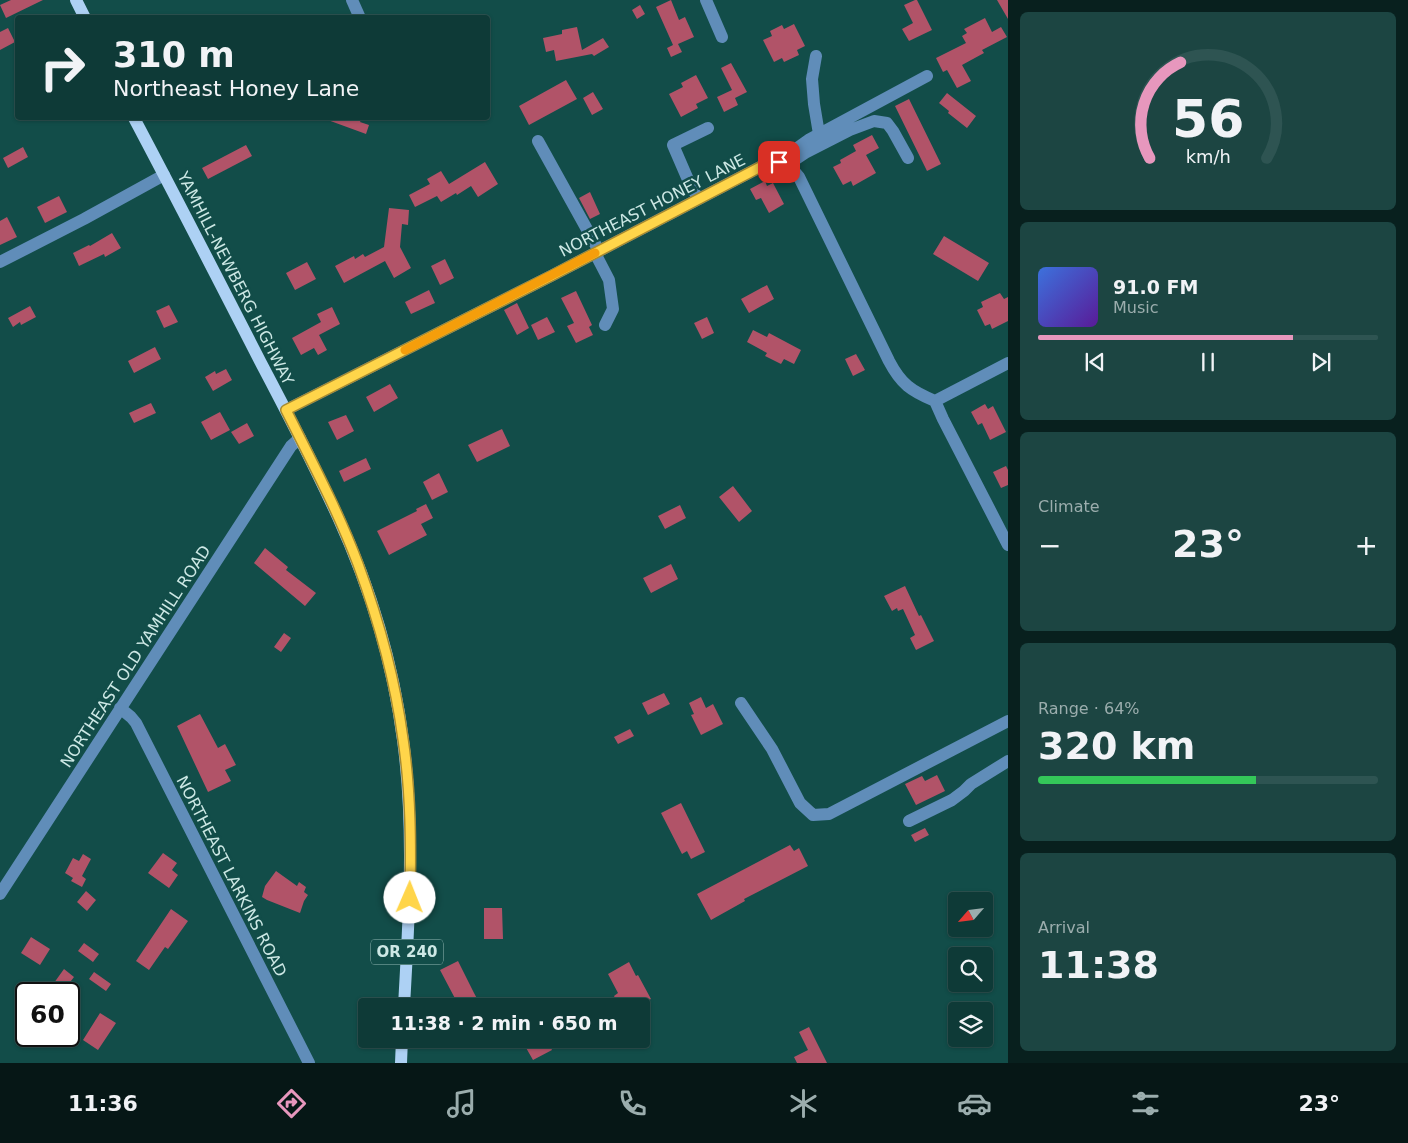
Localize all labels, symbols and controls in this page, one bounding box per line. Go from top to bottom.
icon: right [30,35,95,100]
text: 310 m [113,35,235,75]
text: Northeast Honey Lane [113,76,359,101]
text: 56 [1172,89,1244,149]
pin [758,141,800,183]
text: km/h [1185,146,1231,167]
icon: arrive [765,148,793,176]
street label: NORTHEAST HONEY LANE [556,150,748,261]
street label: YAMHILL-NEWBERG HIGHWAY [173,168,298,388]
text: 91.0 FM [1113,276,1198,298]
text: Music [1113,298,1159,317]
icon: previous [1081,348,1109,376]
icon: pause [1194,348,1222,376]
icon: next [1307,348,1335,376]
text: Climate [1038,497,1100,516]
text: 23° [1172,522,1244,566]
text: − [1038,529,1061,562]
text: + [1355,529,1378,562]
street label: NORTHEAST OLD YAMHILL ROAD [56,542,214,771]
text: Range · 64% [1038,699,1140,718]
text: 320 km [1038,724,1195,768]
street label: NORTHEAST LARKINS ROAD [173,773,291,980]
position arrow [383,871,435,923]
north arrow [948,892,992,938]
map controls [948,892,993,1047]
text: Arrival [1038,918,1090,937]
road number: OR 240 [371,940,443,964]
text: 11:38 [1038,943,1159,987]
button: search [948,947,993,992]
speed limit sign: 60 [15,982,80,1047]
button: layers [948,1002,993,1047]
text: 11:38 · 2 min · 650 m [390,1012,618,1034]
icon: directions [274,1086,309,1121]
icon: music [444,1086,479,1121]
icon: phone [615,1086,650,1121]
icon: climate [786,1086,821,1121]
icon: car [957,1086,992,1121]
icon: filters [1128,1086,1163,1121]
text: 11:36 [68,1091,138,1116]
text: 23° [1298,1091,1340,1116]

